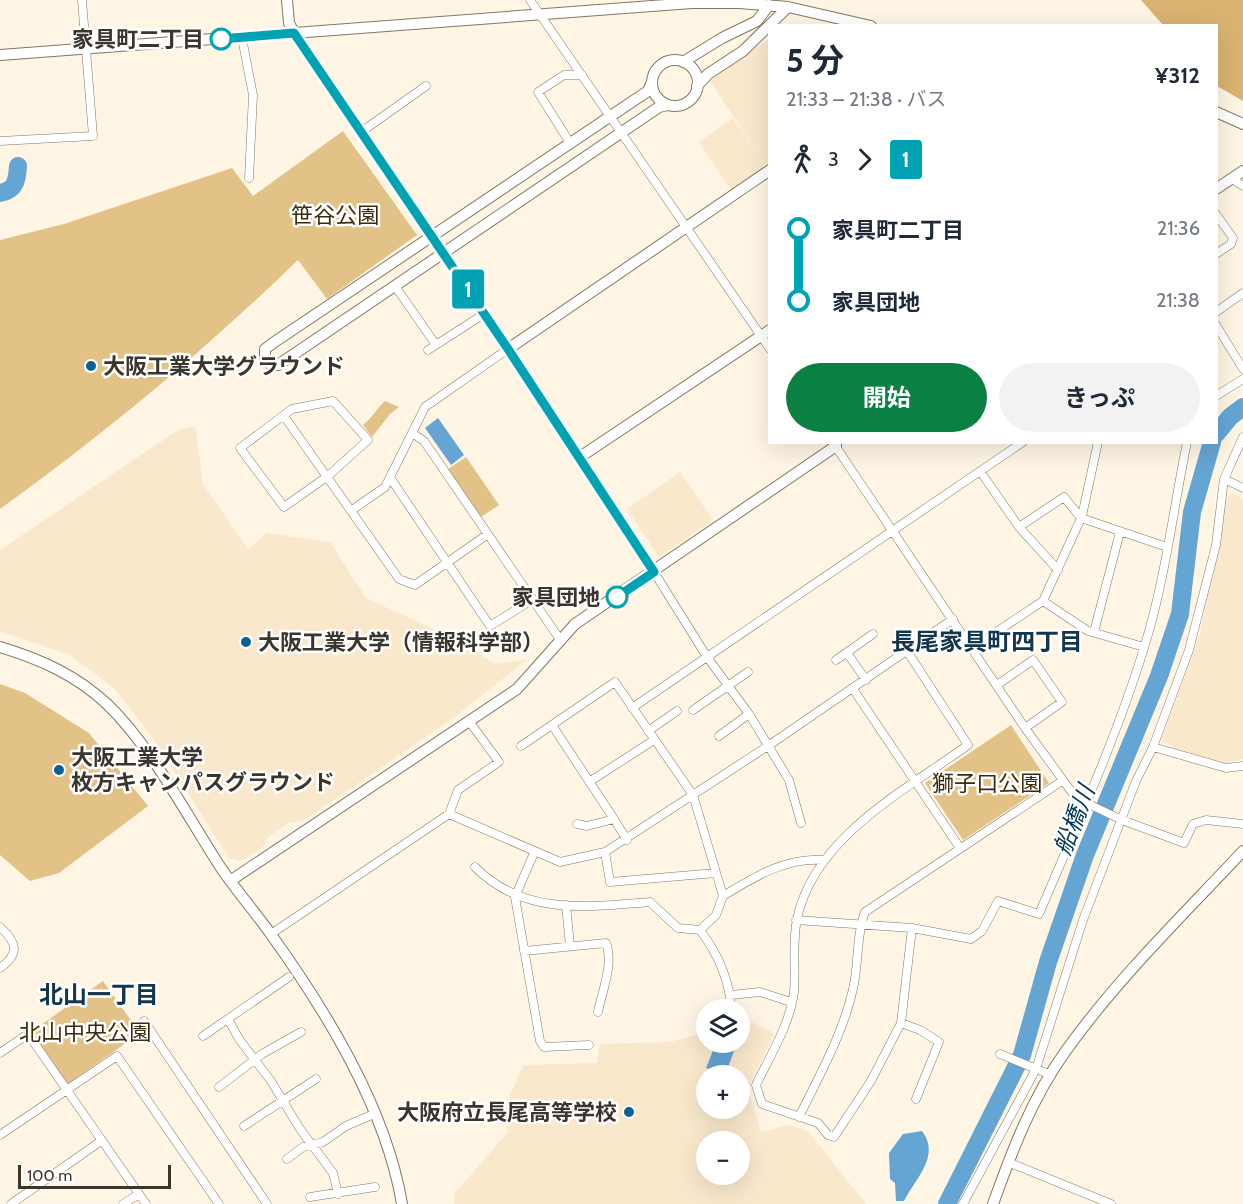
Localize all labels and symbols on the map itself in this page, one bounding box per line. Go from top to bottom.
place label: 家具町二丁目 [72,26,204,53]
marker: 家具町二丁目 [210,28,232,50]
park label: 笹谷公園 [291,202,379,229]
line badge: 1 [448,270,488,308]
place label: 大阪工業大学グラウンド [103,353,345,380]
marker: 大阪工業大学グラウンド [84,359,98,373]
place label: 家具団地 [512,584,600,611]
marker: 家具団地 [606,586,628,608]
district label: 長尾家具町四丁目 [891,627,1083,656]
place label: 大阪工業大学（情報科学部） [258,629,544,656]
marker: 大阪工業大学（情報科学部） [239,635,253,649]
place label: 大阪工業大学 枚方キャンパスグラウンド [71,744,335,796]
marker: 大阪工業大学 枚方キャンパスグラウンド [52,763,66,777]
park label: 獅子口公園 [932,770,1042,797]
water label: 船橋川 [1048,778,1102,859]
district label: 北山一丁目 [39,980,159,1009]
park label: 北山中央公園 [19,1019,151,1046]
place label: 大阪府立長尾高等学校 [397,1099,617,1126]
marker: 大阪府立長尾高等学校 [622,1105,636,1119]
scale bar [18,1162,171,1190]

